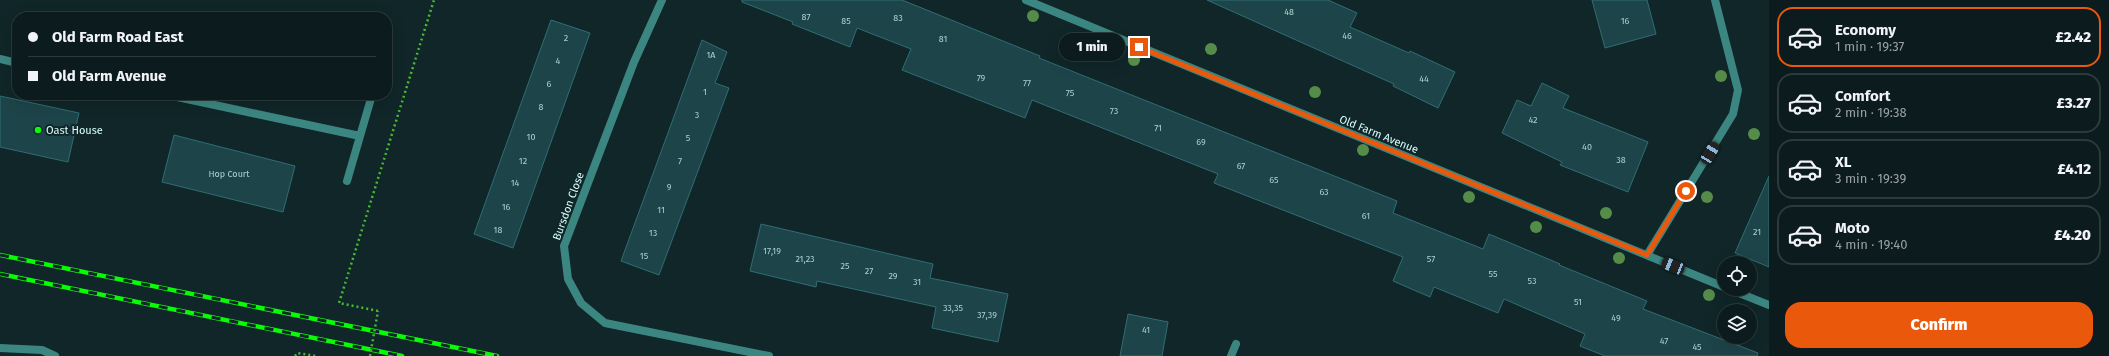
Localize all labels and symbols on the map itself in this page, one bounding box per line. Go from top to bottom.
house number: 48 [1284,7,1294,17]
house number: 87 [802,12,810,22]
house number: 83 [893,13,903,23]
house number: 85 [841,16,851,26]
house number: 16 [1621,16,1630,26]
house number: 46 [1342,31,1352,41]
house number: 2 [564,33,568,43]
callout: 1 min [1059,33,1125,61]
house number: 81 [939,34,947,44]
route end [1130,38,1148,56]
house number: 1A [706,50,716,60]
house number: 4 [556,56,561,66]
house number: 79 [977,73,986,83]
house number: 44 [1419,74,1429,84]
house number: 77 [1023,78,1031,88]
house number: 6 [547,79,552,89]
house number: 1 [703,87,707,97]
house number: 75 [1066,88,1075,98]
house number: 8 [539,102,544,112]
house number: 73 [1110,106,1118,116]
house number: 3 [695,110,699,120]
street label: Old Farm Avenue [1337,113,1420,156]
house number: 42 [1528,115,1538,125]
house number: 71 [1154,123,1162,133]
place label: Oast House [46,124,103,137]
marker: Oast House [33,125,43,135]
house number: 10 [527,132,535,142]
house number: 5 [686,133,691,143]
house number: 69 [1196,137,1206,147]
car [1699,140,1721,166]
house number: 40 [1582,142,1592,152]
house number: 38 [1616,155,1626,165]
house number: 12 [519,156,527,166]
house number: 7 [678,156,682,166]
house number: 67 [1237,161,1245,171]
house number: Hop Court [208,169,250,179]
street label: Bursdon Close [550,170,587,242]
house number: 65 [1269,175,1279,185]
house number: 14 [511,178,520,188]
house number: 9 [667,182,672,192]
route start [1677,182,1695,200]
house number: 63 [1319,187,1329,197]
house number: 16 [502,202,511,212]
house number: 11 [657,205,665,215]
house number: 61 [1362,211,1370,221]
house number: 18 [494,225,502,235]
house number: 21 [1753,227,1761,237]
house number: 13 [649,228,657,238]
house number: 17,19 [763,246,781,256]
house number: 15 [640,251,649,261]
house number: 21,23 [795,254,815,264]
house number: 57 [1427,254,1435,264]
car [1660,256,1686,276]
house number: 25 [841,261,850,271]
house number: 27 [865,266,873,276]
house number: 55 [1489,269,1498,279]
house number: 29 [888,271,898,281]
house number: 53 [1528,276,1536,286]
house number: 31 [913,277,921,287]
house number: 51 [1574,297,1582,307]
house number: 33,35 [943,303,964,313]
house number: 37,39 [977,310,997,320]
house number: 49 [1611,313,1621,323]
house number: 41 [1142,325,1150,335]
house number: 47 [1660,336,1668,346]
house number: 45 [1692,342,1702,352]

